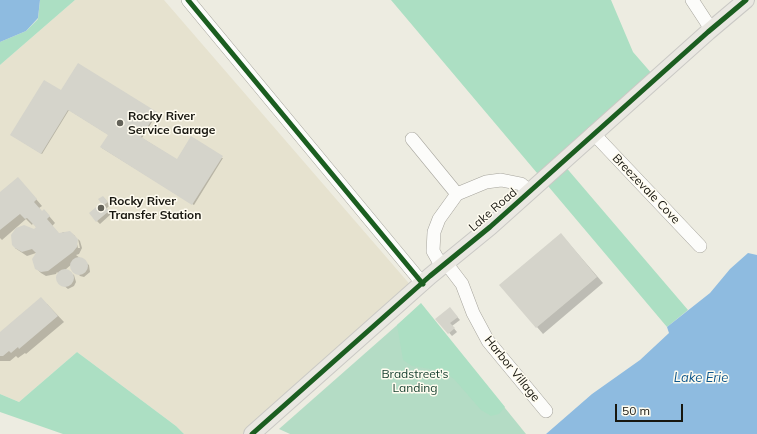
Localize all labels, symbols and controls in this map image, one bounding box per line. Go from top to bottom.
place label: Rocky River Service Garage [128,109,215,137]
marker: Rocky River Service Garage [115,118,125,128]
street label: Breezevale Cove [609,151,683,227]
street label: Lake Road [466,185,520,235]
place label: Rocky River Transfer Station [109,194,201,222]
marker: Rocky River Transfer Station [96,203,106,213]
street label: Harbor Village [481,333,543,405]
park label: Bradstreet's Landing [381,367,449,395]
water label: Lake Erie [674,370,728,386]
scale bar [617,396,685,422]
text: 50 m [622,403,650,418]

